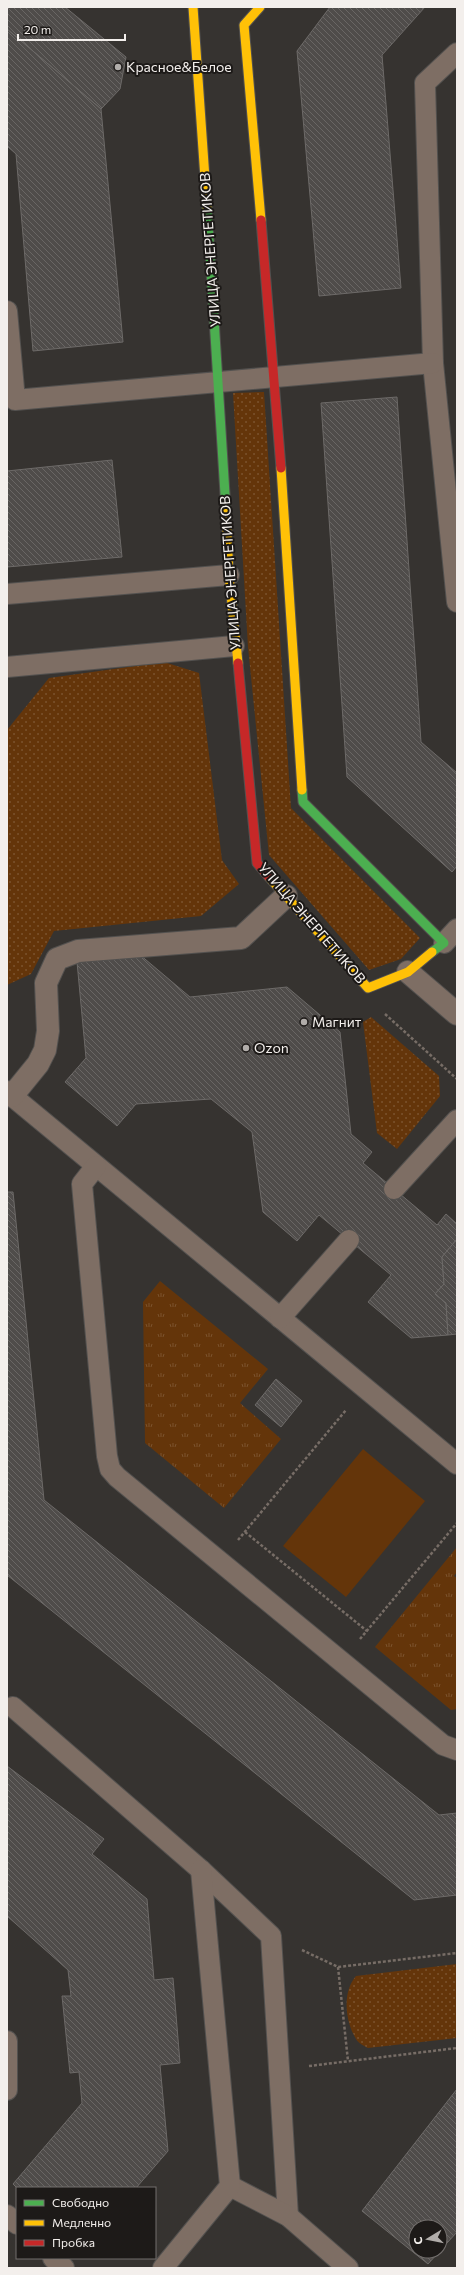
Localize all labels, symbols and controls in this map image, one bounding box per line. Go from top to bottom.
scale bar [18,16,125,42]
text: 20 m [24,22,51,36]
place label: Красное&Белое [126,58,232,75]
marker: Красное&Белое [113,62,123,72]
street label: УЛИЦА ЭНЕРГЕТИКОВ [196,172,223,328]
street label: УЛИЦА ЭНЕРГЕТИКОВ [216,495,243,651]
street label: УЛИЦА ЭНЕРГЕТИКОВ [255,859,370,987]
place label: Магнит [312,1013,362,1030]
marker: Магнит [299,1017,309,1027]
place label: Ozon [254,1039,289,1056]
marker: Ozon [241,1043,251,1053]
legend [16,2187,156,2259]
text: Свободно [52,2195,109,2209]
text: Медленно [52,2215,111,2229]
north arrow [408,2219,448,2259]
text: Пробка [52,2235,95,2249]
text: С [411,2236,425,2246]

